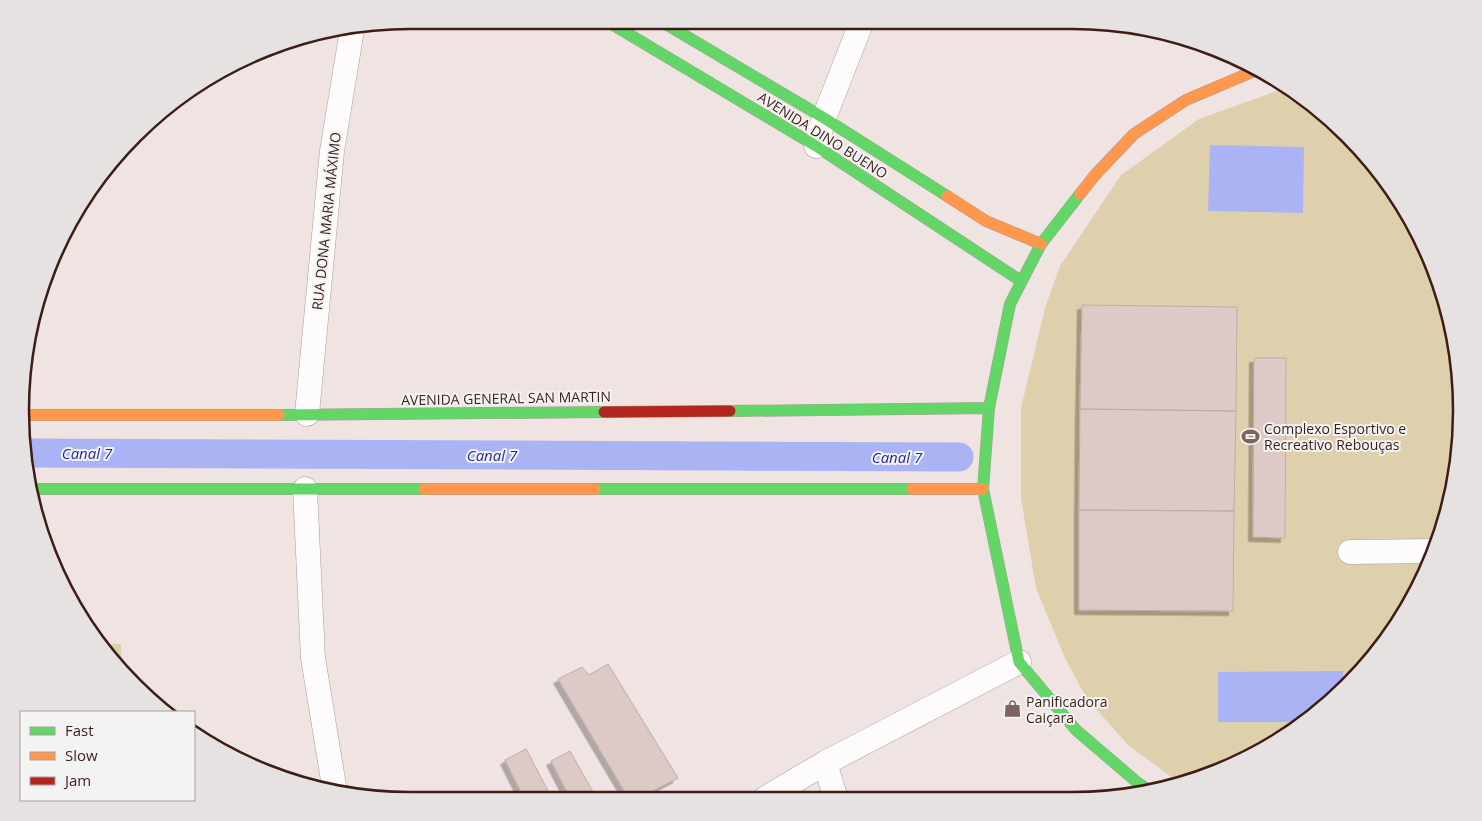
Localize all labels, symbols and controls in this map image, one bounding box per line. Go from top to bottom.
street label: AVENIDA DINO BUENO [754,87,892,183]
street label: RUA DONA MARIA MÁXIMO [307,131,345,311]
street label: AVENIDA GENERAL SAN MARTIN [401,387,611,409]
place label: Complexo Esportivo e Recreativo Rebouças [1264,419,1406,454]
sports icon: Complexo Esportivo e Recreativo Rebouças [1240,426,1260,446]
water label: Canal 7 [62,443,113,463]
water label: Canal 7 [467,445,518,465]
water label: Canal 7 [872,447,923,467]
place label: Panificadora Caiçara [1026,692,1108,727]
shop icon: Panificadora Caiçara [1002,699,1022,719]
legend [20,711,195,801]
text: Fast [65,720,94,740]
text: Slow [65,745,98,765]
text: Jam [63,770,91,790]

